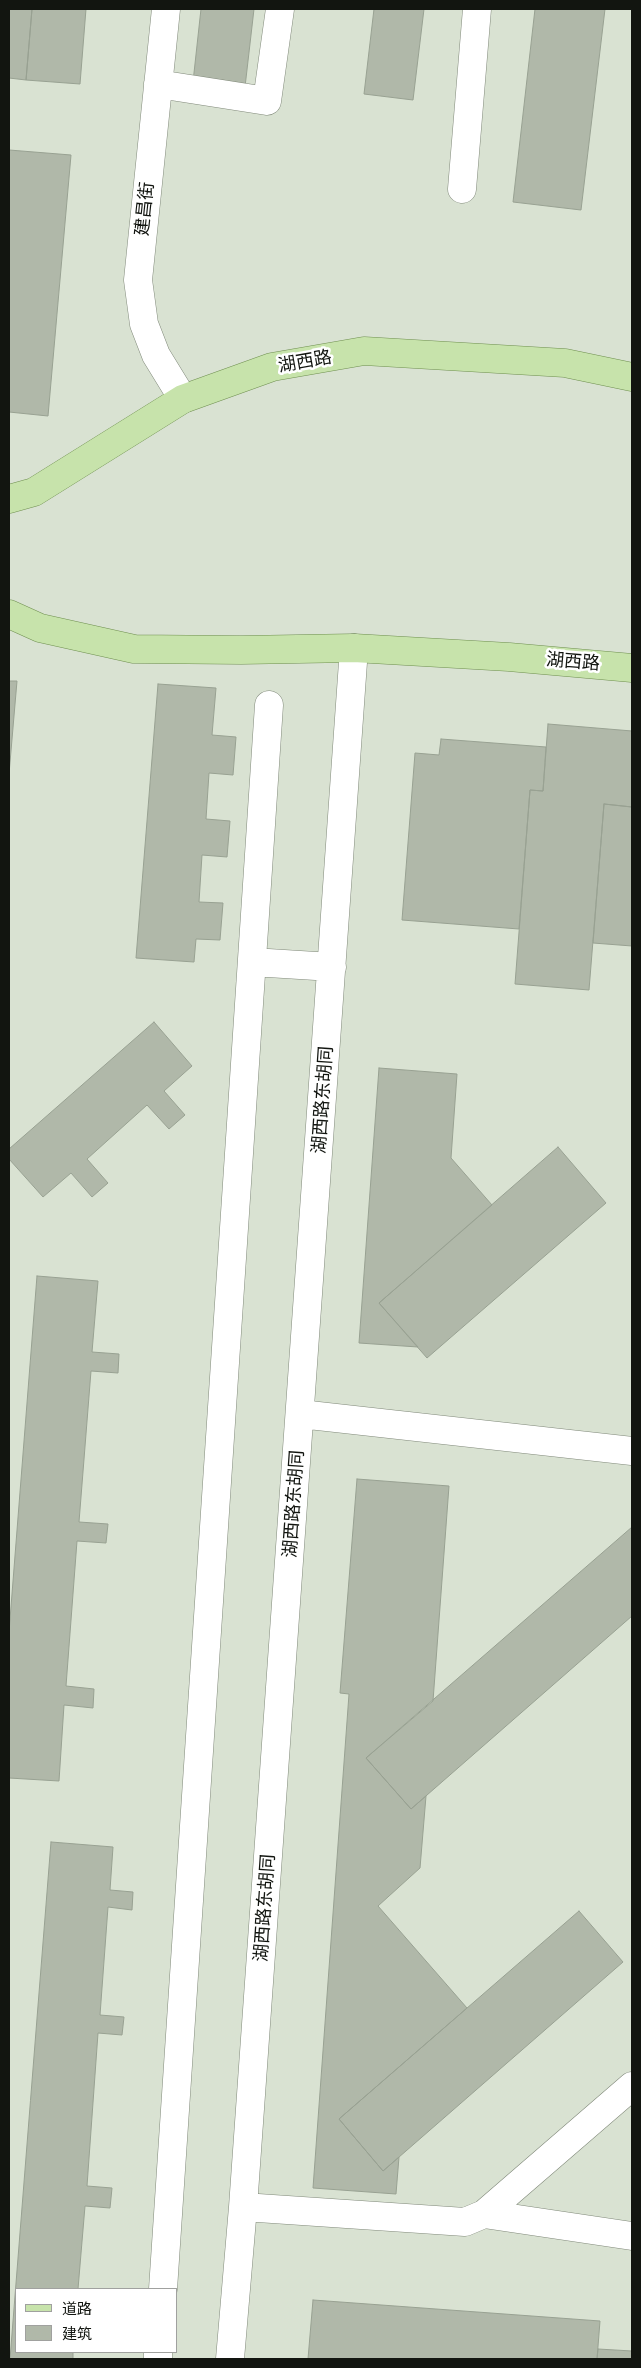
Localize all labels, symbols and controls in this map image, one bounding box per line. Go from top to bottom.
street label: 建昌街 [131,181,159,237]
street label: 湖西路 [277,347,333,377]
street label: 湖西路 [545,649,601,675]
street label: 湖西路东胡同 [308,1045,338,1155]
street label: 湖西路东胡同 [279,1449,309,1559]
street label: 湖西路东胡同 [250,1853,280,1963]
legend [15,2288,178,2353]
text: 道路 [62,2300,92,2318]
text: 建筑 [62,2325,92,2343]

